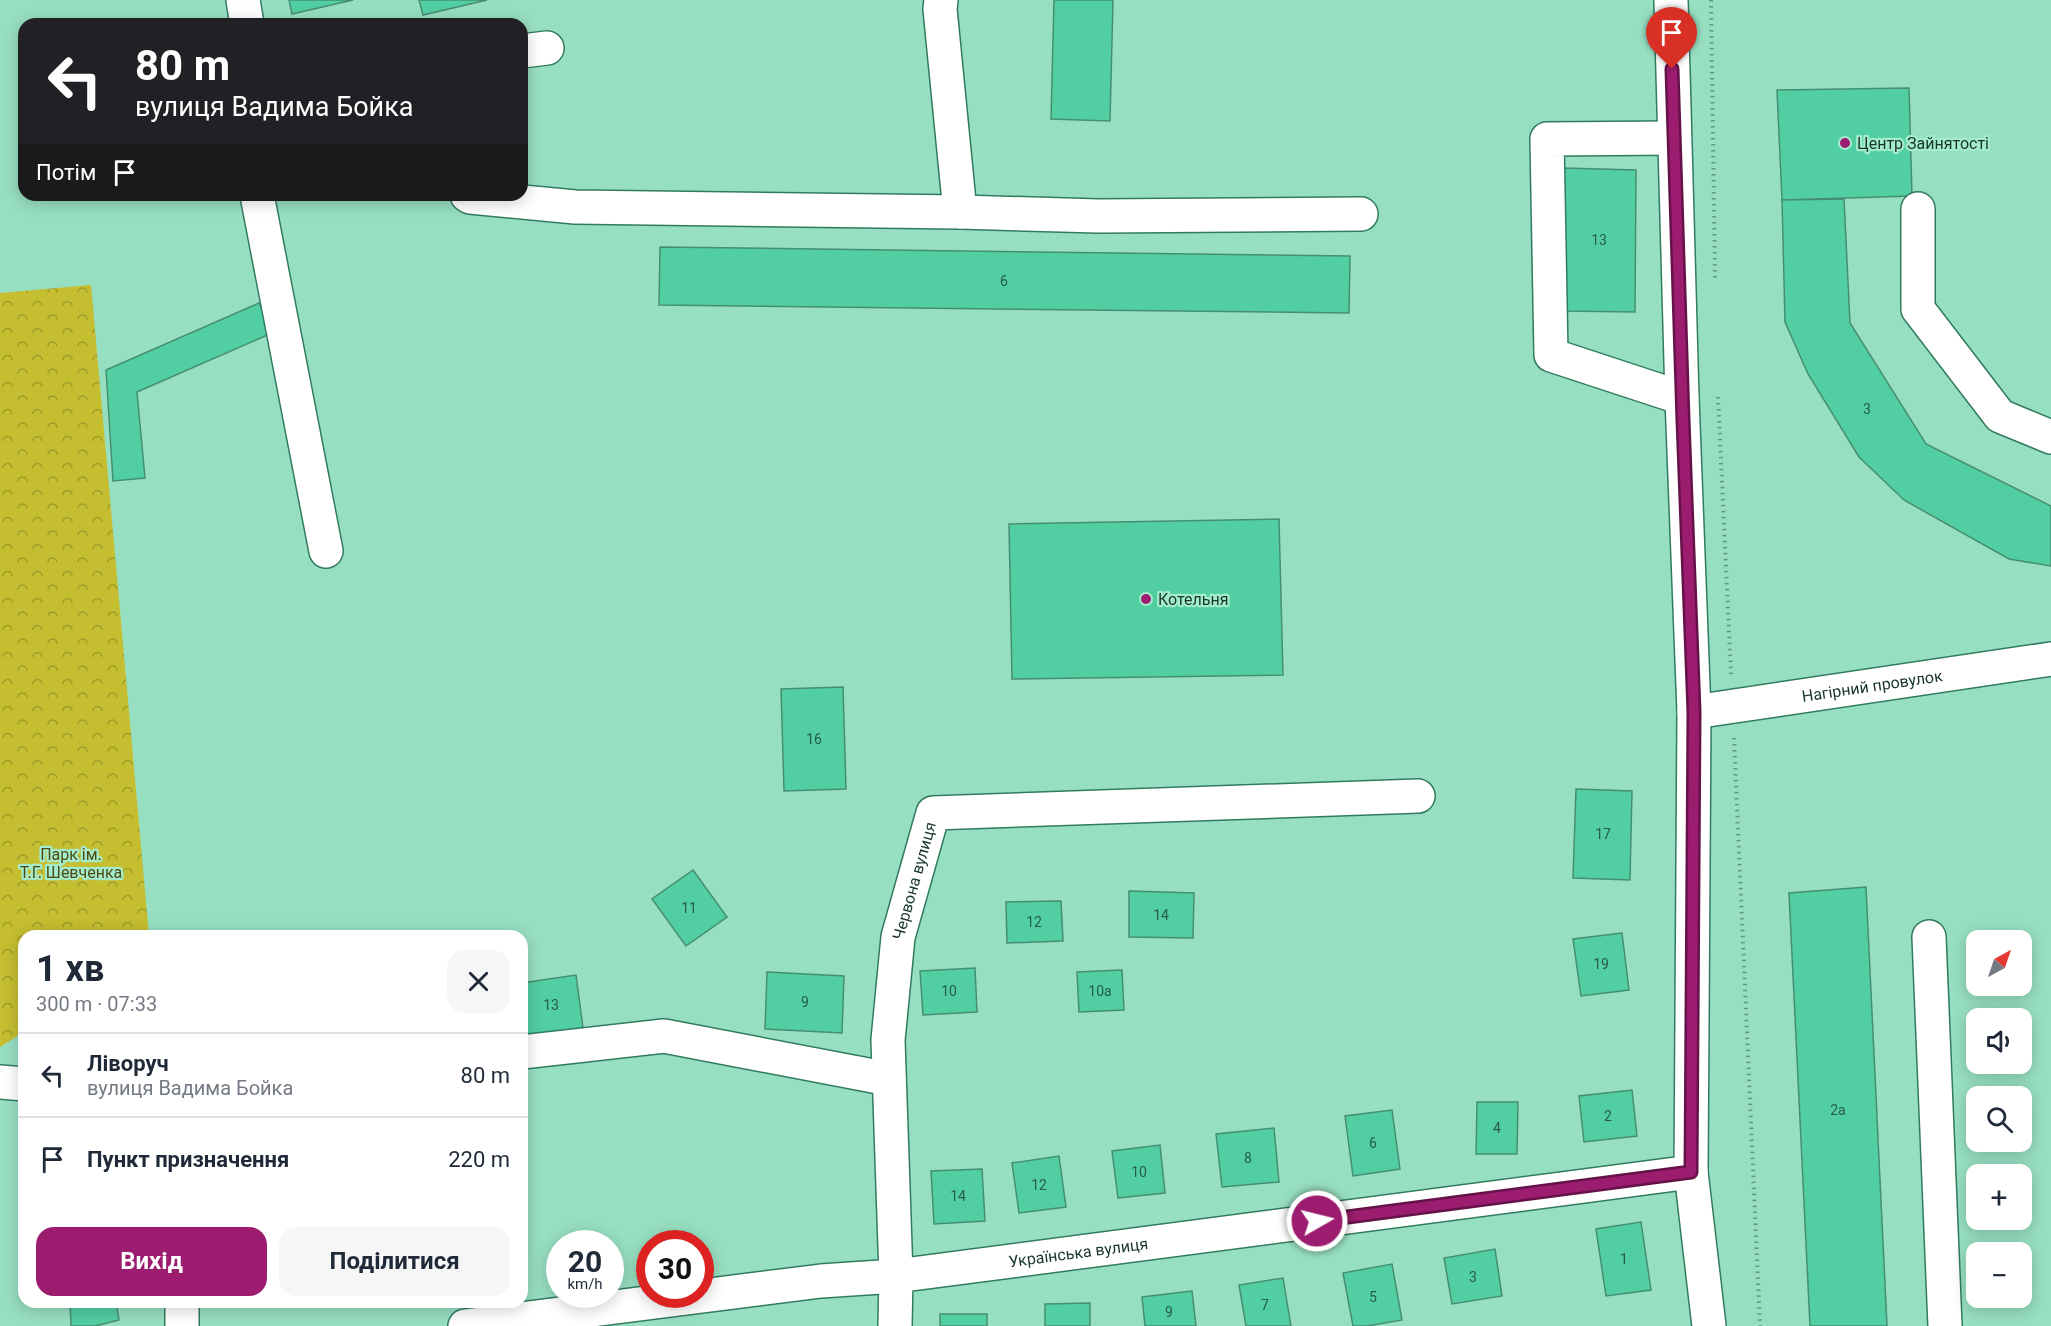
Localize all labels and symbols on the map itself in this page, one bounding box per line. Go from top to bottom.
pin [1646,7,1697,69]
place label: Центр Зайнятості [1857,134,1989,153]
marker: Центр Зайнятості [1838,136,1852,150]
house number: 13 [1591,232,1607,248]
house number: 6 [1000,273,1008,289]
house number: 3 [1863,401,1871,417]
place label: Котельня [1158,590,1229,609]
marker: Котельня [1139,592,1153,606]
street label: Нагірний провулок [1800,666,1944,706]
house number: 16 [806,731,822,747]
street label: Червона вулиця [889,820,940,942]
house number: 17 [1595,826,1611,842]
park label: Парк ім. Т.Г. Шевченка [20,845,122,882]
house number: 11 [681,900,697,916]
house number: 14 [1153,907,1169,923]
house number: 12 [1026,914,1042,930]
north arrow [1966,930,2032,996]
house number: 19 [1593,956,1609,972]
house number: 10 [941,983,957,999]
house number: 10а [1088,983,1112,999]
house number: 9 [801,994,809,1010]
house number: 13 [543,997,559,1013]
house number: 2а [1830,1102,1846,1118]
house number: 2 [1604,1108,1612,1124]
house number: 4 [1493,1120,1501,1136]
house number: 6 [1369,1135,1377,1151]
house number: 8 [1244,1150,1252,1166]
house number: 10 [1131,1164,1147,1180]
house number: 12 [1031,1177,1047,1193]
house number: 14 [950,1188,966,1204]
position arrow [1285,1189,1349,1253]
speed limit sign: 30 [636,1230,714,1308]
street label: Українська вулиця [1008,1234,1149,1271]
house number: 1 [1620,1251,1628,1267]
house number: 3 [1469,1269,1477,1285]
house number: 5 [1369,1289,1377,1305]
house number: 7 [1261,1297,1269,1313]
house number: 9 [1165,1304,1173,1320]

